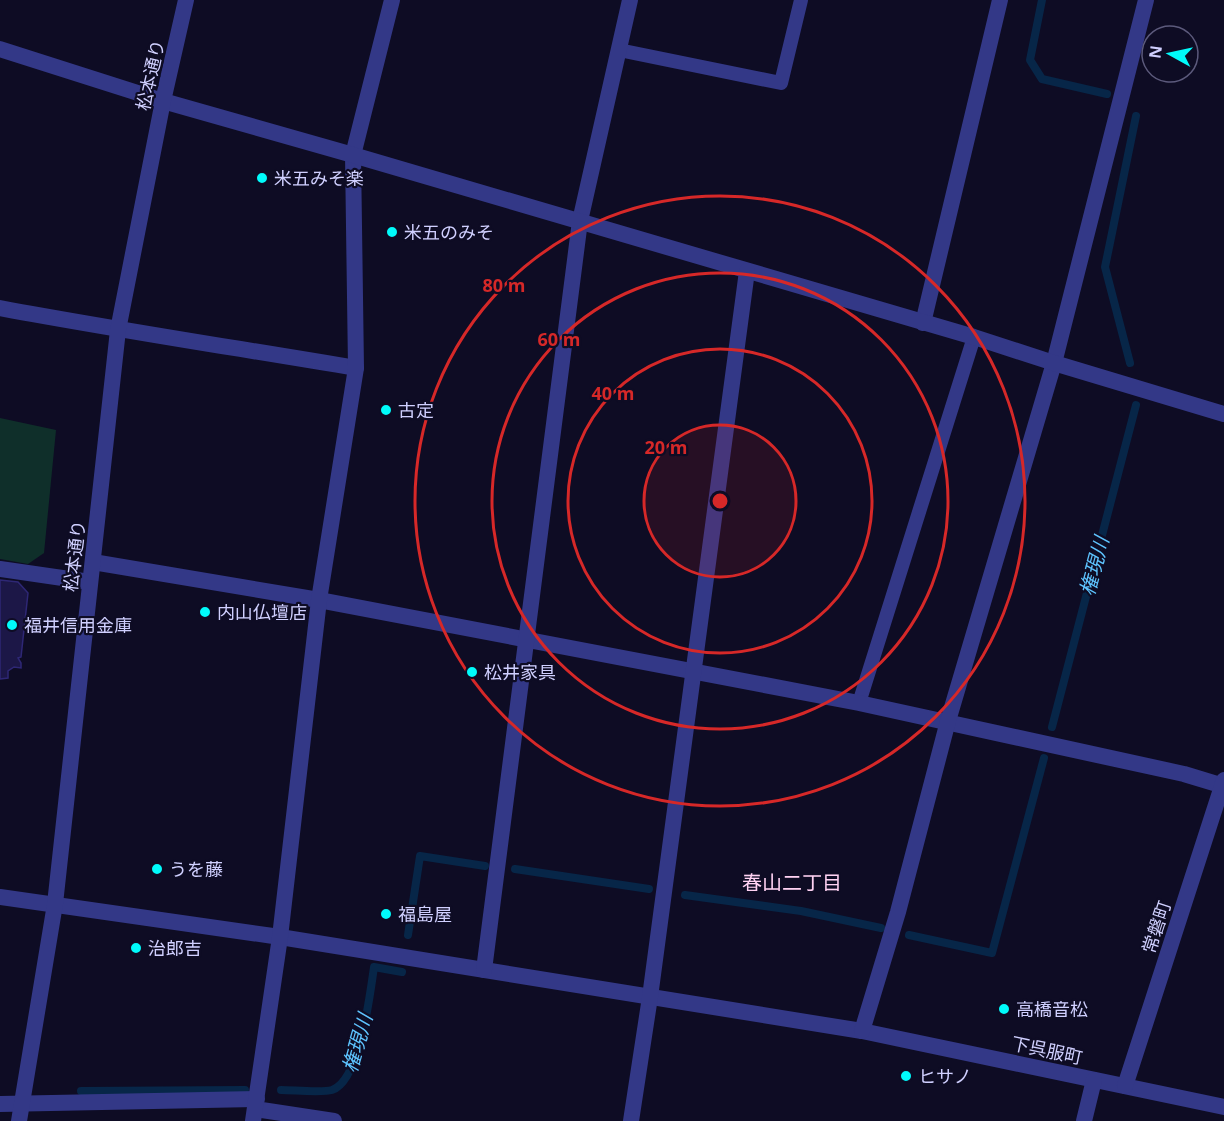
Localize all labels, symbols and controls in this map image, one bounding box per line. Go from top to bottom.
north arrow [1140,24,1200,84]
street label: 松本通り [130,37,170,113]
text: N [1143,44,1167,60]
place label: 米五みそ楽 [274,166,364,190]
marker: 米五みそ楽 [255,171,269,185]
place label: 米五のみそ [404,220,494,244]
marker: 米五のみそ [385,225,399,239]
text: 80 m [483,273,525,297]
text: 60 m [538,327,580,351]
text: 40 m [592,381,634,405]
place label: 古定 [398,398,434,422]
marker: 古定 [379,403,393,417]
text: 20 m [645,435,687,459]
centre of rings [710,491,730,511]
street label: 松本通り [58,519,90,593]
water label: 権現川 [1073,532,1115,598]
place label: 内山仏壇店 [217,600,307,624]
marker: 内山仏壇店 [198,605,212,619]
place label: 福井信用金庫 [24,613,132,637]
marker: 福井信用金庫 [5,618,19,632]
place label: 松井家具 [484,660,556,684]
marker: 松井家具 [465,665,479,679]
place label: うを藤 [169,857,223,881]
marker: うを藤 [150,862,164,876]
district label: 春山二丁目 [742,869,842,896]
street label: 常磐町 [1136,898,1176,956]
place label: 福島屋 [398,902,452,926]
marker: 福島屋 [379,907,393,921]
place label: 治郎吉 [148,936,202,960]
marker: 治郎吉 [129,941,143,955]
place label: 高橋音松 [1016,997,1088,1021]
marker: 高橋音松 [997,1002,1011,1016]
water label: 権現川 [336,1009,379,1076]
street label: 下呉服町 [1009,1031,1085,1069]
place label: ヒサノ [918,1064,972,1088]
marker: ヒサノ [899,1069,913,1083]

